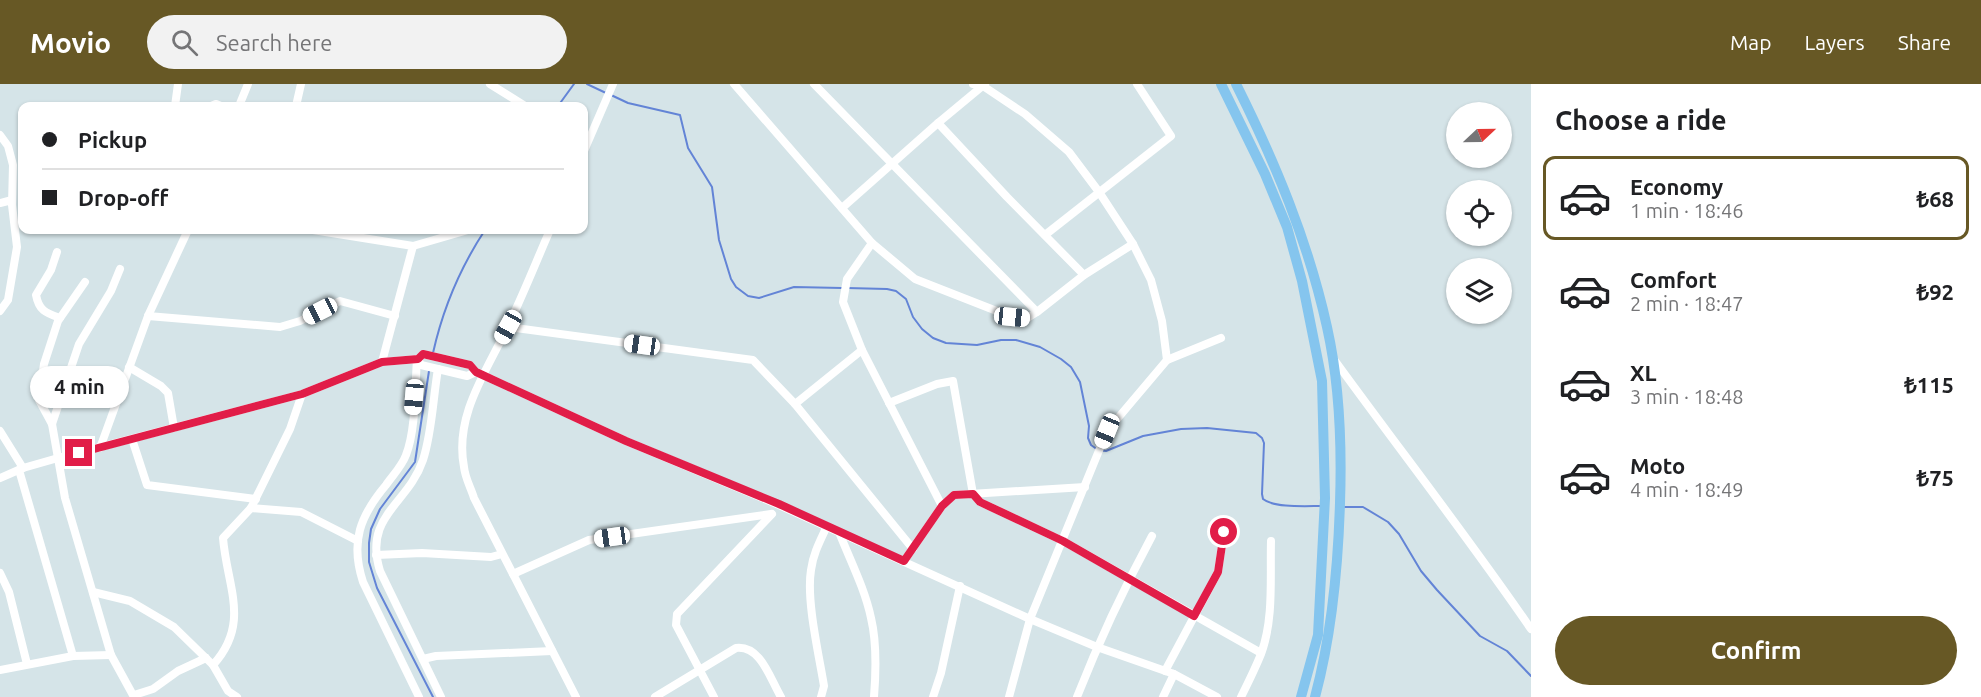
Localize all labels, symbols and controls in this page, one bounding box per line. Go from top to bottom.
search box [147,15,567,69]
icon: search [168,26,201,59]
text: Movio [30,27,111,58]
text: Search here [216,30,332,55]
text: Map [1730,30,1771,54]
text: Layers [1804,30,1865,54]
text: Share [1898,30,1951,54]
north arrow [1446,102,1512,168]
map controls [1446,102,1512,324]
text: Choose a ride [1555,105,1727,135]
text: Pickup [78,127,147,152]
icon: car [1558,171,1612,225]
text: Economy [1630,174,1723,199]
button: locate [1446,180,1512,246]
text: Drop-off [78,185,168,210]
text: ₺68 [1917,186,1954,211]
text: 1 min · 18:46 [1630,199,1744,222]
button: layers [1446,258,1512,324]
icon: car [1558,264,1612,318]
text: Comfort [1630,267,1717,292]
text: ₺92 [1917,279,1954,304]
text: 2 min · 18:47 [1630,292,1744,315]
car [300,295,340,327]
car [993,306,1031,328]
car [491,307,525,347]
car [623,334,661,356]
icon: car [1558,357,1612,411]
text: XL [1630,360,1657,385]
callout: 4 min [29,366,128,408]
text: ₺115 [1904,372,1954,397]
text: 4 min [54,375,105,398]
car [403,378,425,416]
text: 3 min · 18:48 [1630,385,1744,408]
car [1092,411,1122,451]
route end [65,439,92,466]
icon: car [1558,450,1612,504]
text: Moto [1630,453,1685,478]
text: ₺75 [1917,465,1954,490]
text: 4 min · 18:49 [1630,478,1744,501]
route start [1210,518,1237,545]
car [593,526,631,548]
button: Confirm [1555,616,1957,685]

